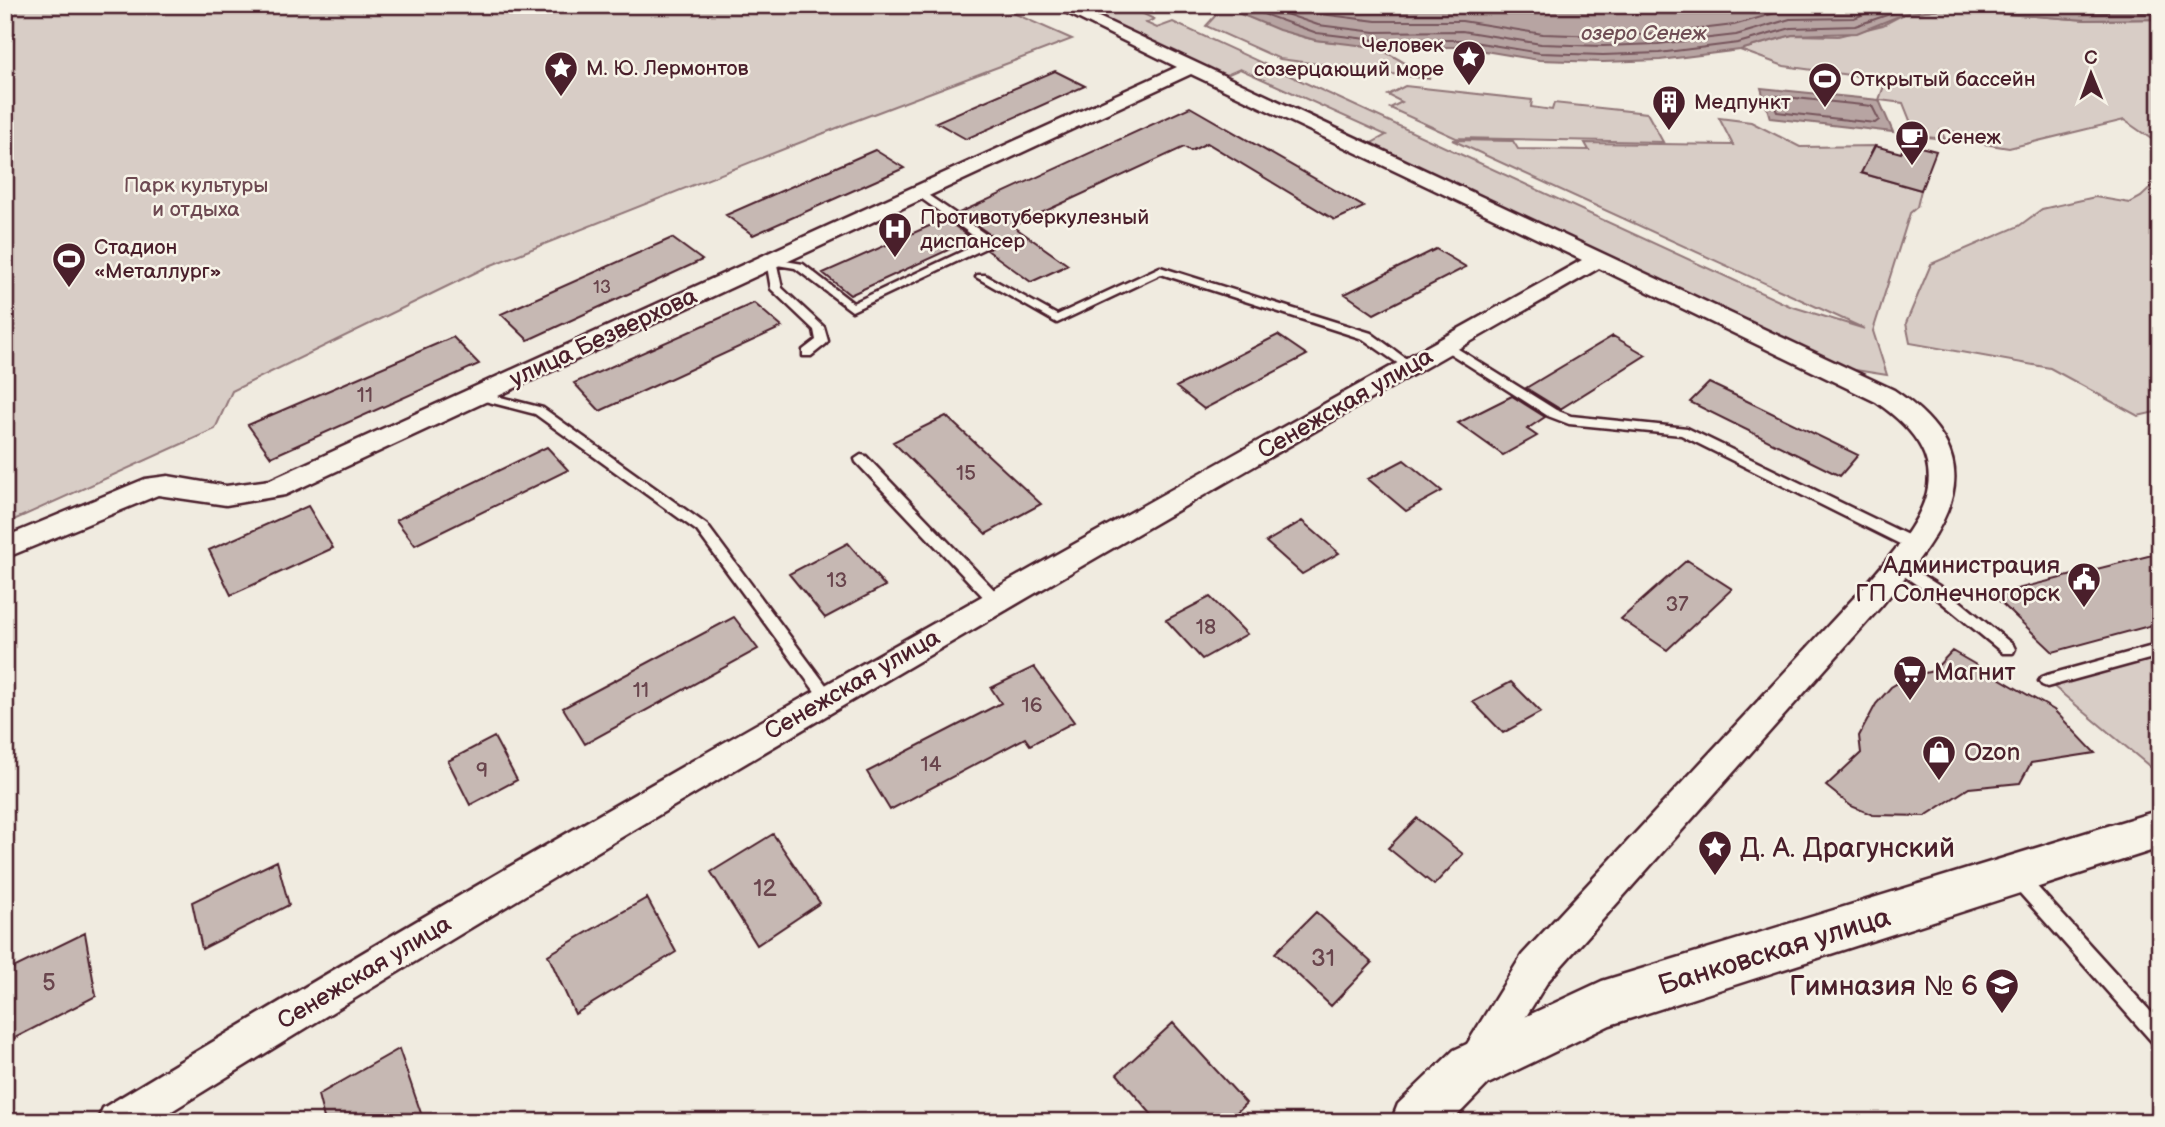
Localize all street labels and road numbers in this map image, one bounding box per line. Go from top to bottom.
street label: улица Безверхова [505,281,702,394]
street label: Сенежская улица [1253,342,1438,465]
street label: Сенежская улица [760,623,945,746]
street label: Банковская улица [1654,900,1895,1002]
street label: Сенежская улица [272,909,456,1036]

